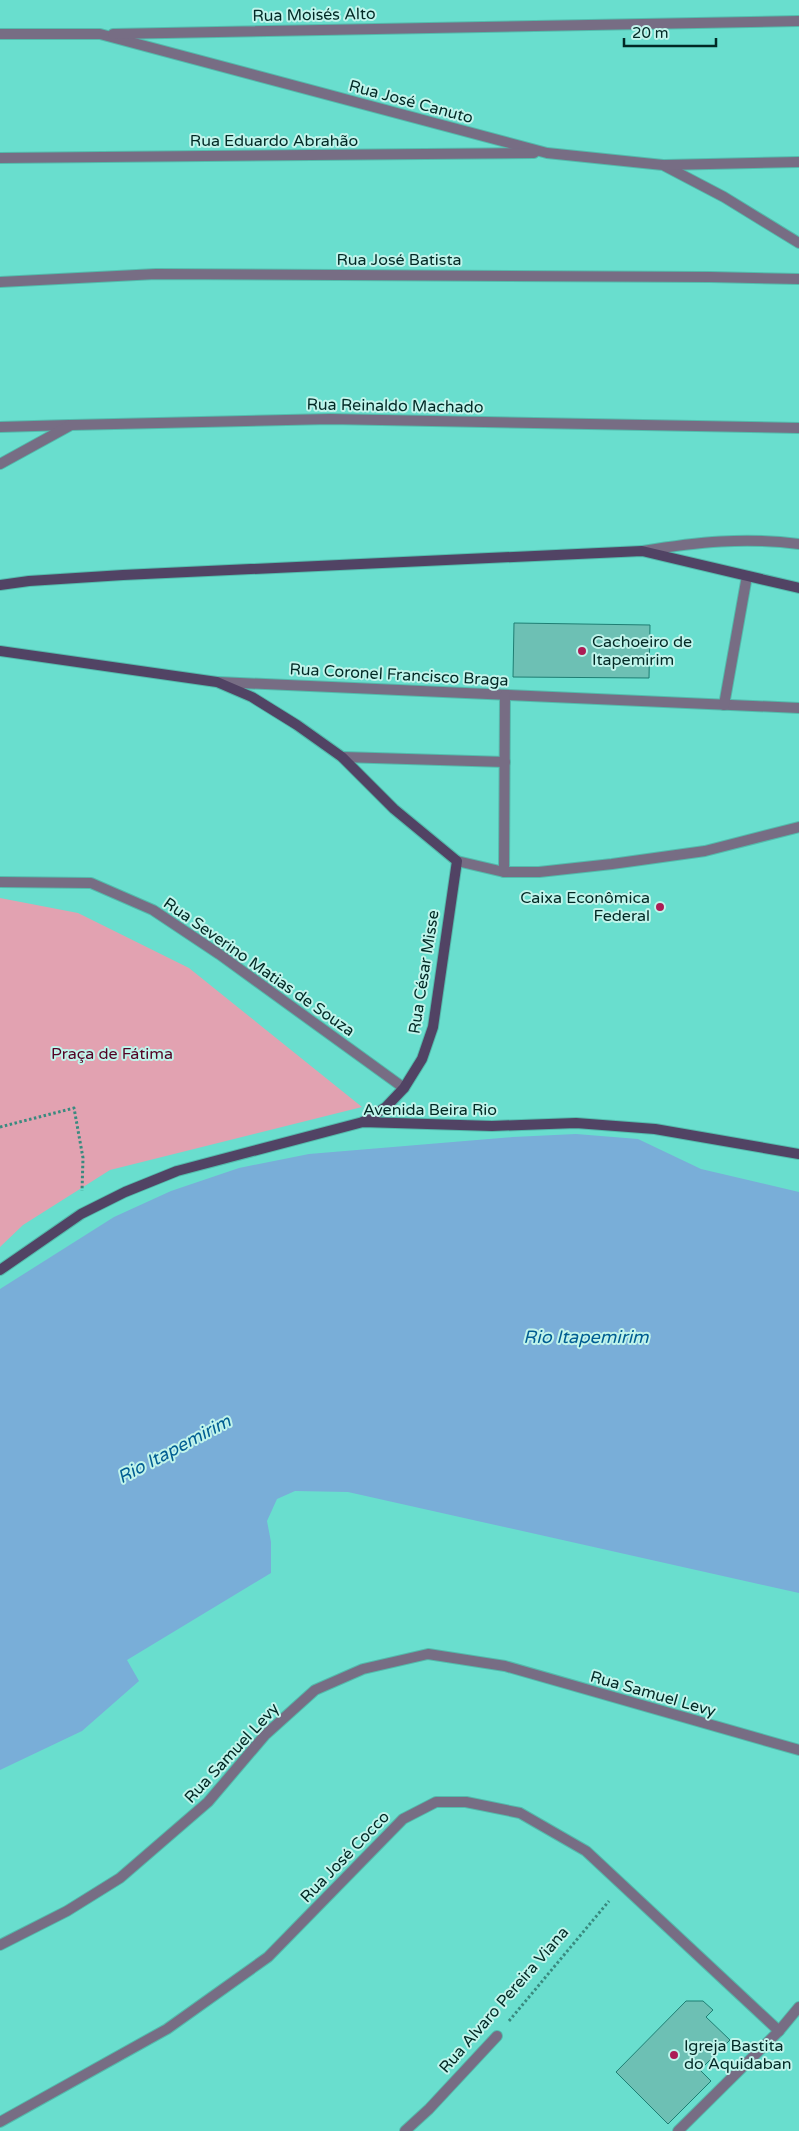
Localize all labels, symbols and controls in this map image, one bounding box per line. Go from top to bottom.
street label: Rua Moisés Alto [252,4,376,26]
scale bar [624,15,716,47]
text: 20 m [632,24,669,42]
street label: Rua José Canuto [347,76,475,128]
street label: Rua Eduardo Abrahão [190,131,358,151]
street label: Rua José Batista [336,250,462,270]
street label: Rua Reinaldo Machado [306,394,484,418]
place label: Cachoeiro de Itapemirim [592,632,692,670]
marker: Cachoeiro de Itapemirim [576,645,588,657]
street label: Rua Coronel Francisco Braga [289,659,509,691]
place label: Caixa Econômica Federal [520,888,650,926]
street label: Rua Severino Matias de Souza [159,893,359,1041]
marker: Caixa Econômica Federal [654,901,666,913]
street label: Rua César Misse [404,909,444,1035]
park label: Praça de Fátima [51,1044,173,1064]
street label: Avenida Beira Rio [363,1100,497,1120]
water label: Rio Itapemirim [523,1326,649,1348]
water label: Rio Itapemirim [114,1410,235,1488]
street label: Rua Samuel Levy [588,1666,719,1722]
street label: Rua Samuel Levy [180,1698,284,1807]
street label: Rua José Cocco [296,1807,394,1907]
street label: Rua Alvaro Pereira Viana [435,1923,573,2077]
place label: Igreja Bastita do Aquidaban [684,2036,791,2074]
marker: Igreja Bastita do Aquidaban [668,2049,680,2061]

